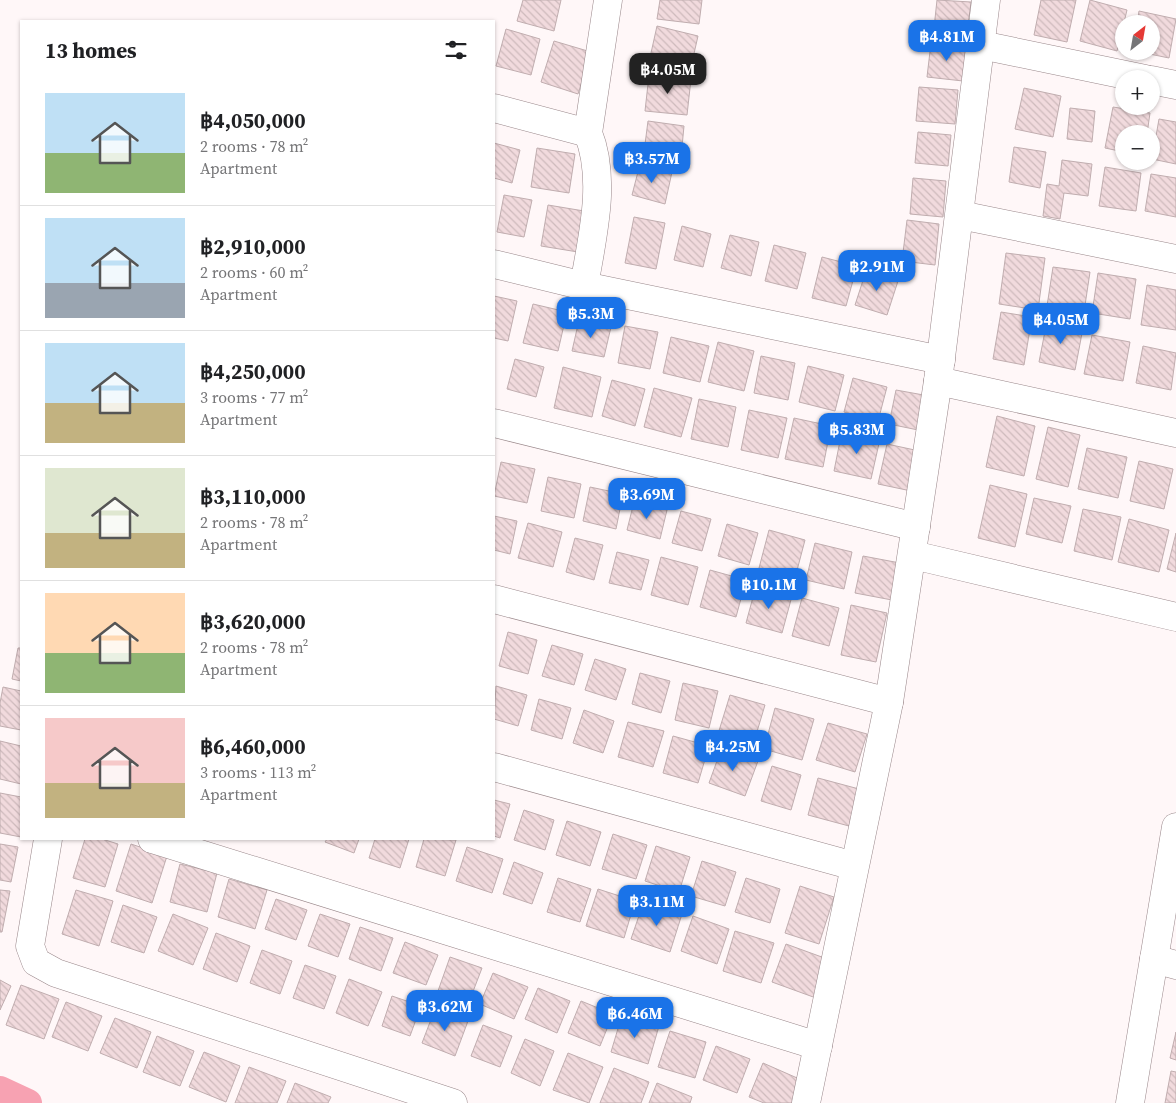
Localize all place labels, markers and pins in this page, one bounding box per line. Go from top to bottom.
pin: ฿4.81M [906,20,988,62]
pin: ฿4.05M [627,52,709,95]
pin: ฿3.57M [611,142,693,184]
pin: ฿2.91M [836,250,918,292]
pin: ฿5.3M [556,296,626,339]
pin: ฿4.05M [1020,302,1102,345]
pin: ฿5.83M [816,412,898,455]
pin: ฿3.69M [606,478,688,520]
pin: ฿10.1M [728,568,810,610]
pin: ฿4.25M [692,730,774,772]
pin: ฿3.11M [616,884,698,927]
pin: ฿3.62M [404,990,486,1032]
pin: ฿6.46M [594,996,676,1039]

